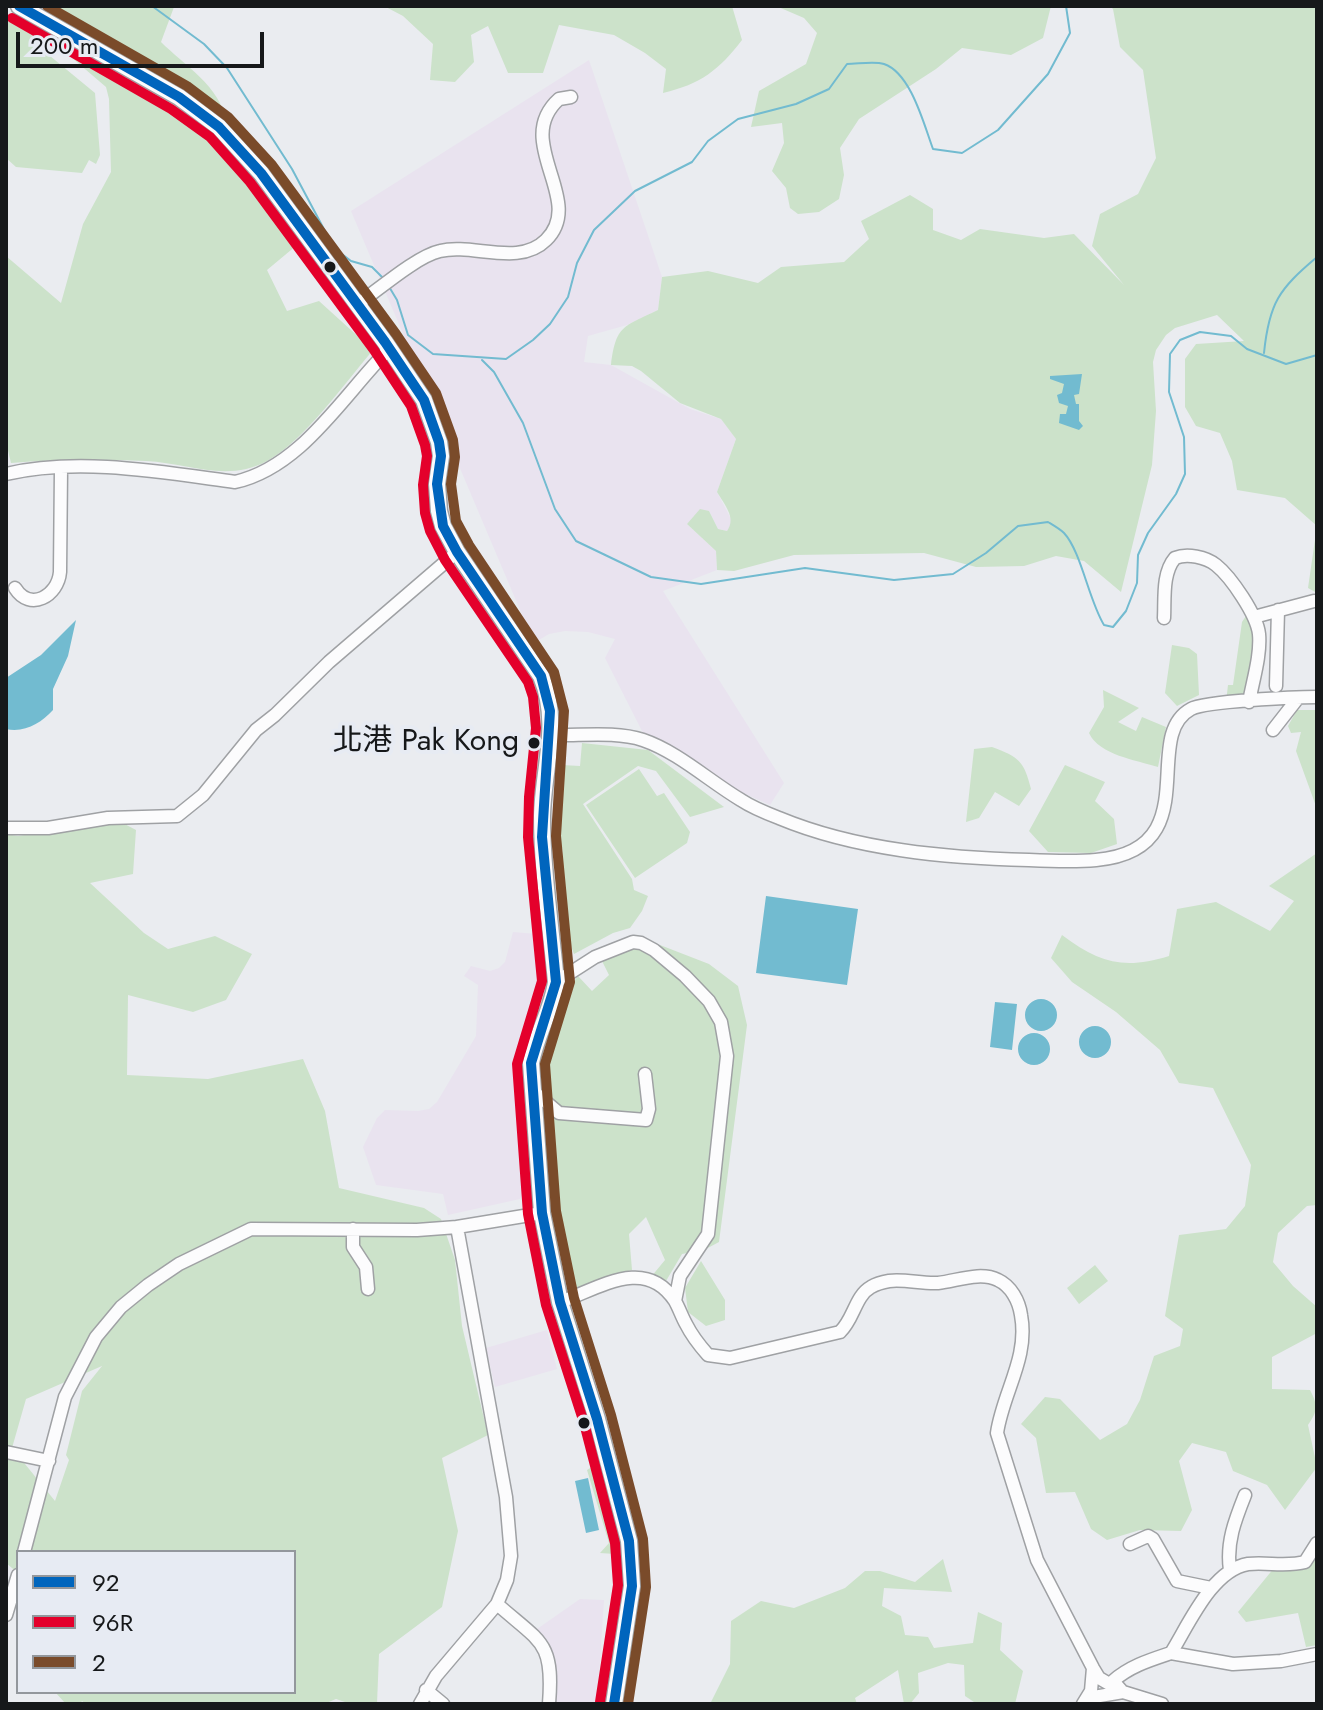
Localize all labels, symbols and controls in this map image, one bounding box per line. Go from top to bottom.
scale bar [20,16,268,66]
text: 200 m [30,28,98,63]
unlabelled marker [322,259,338,275]
place label: 北港 Pak Kong [333,725,519,761]
marker: 北港 Pak Kong [526,735,542,751]
unlabelled marker [576,1415,592,1431]
legend [16,1550,296,1694]
text: 92 [92,1565,119,1600]
text: 96R [92,1605,133,1640]
text: 2 [92,1645,106,1680]

